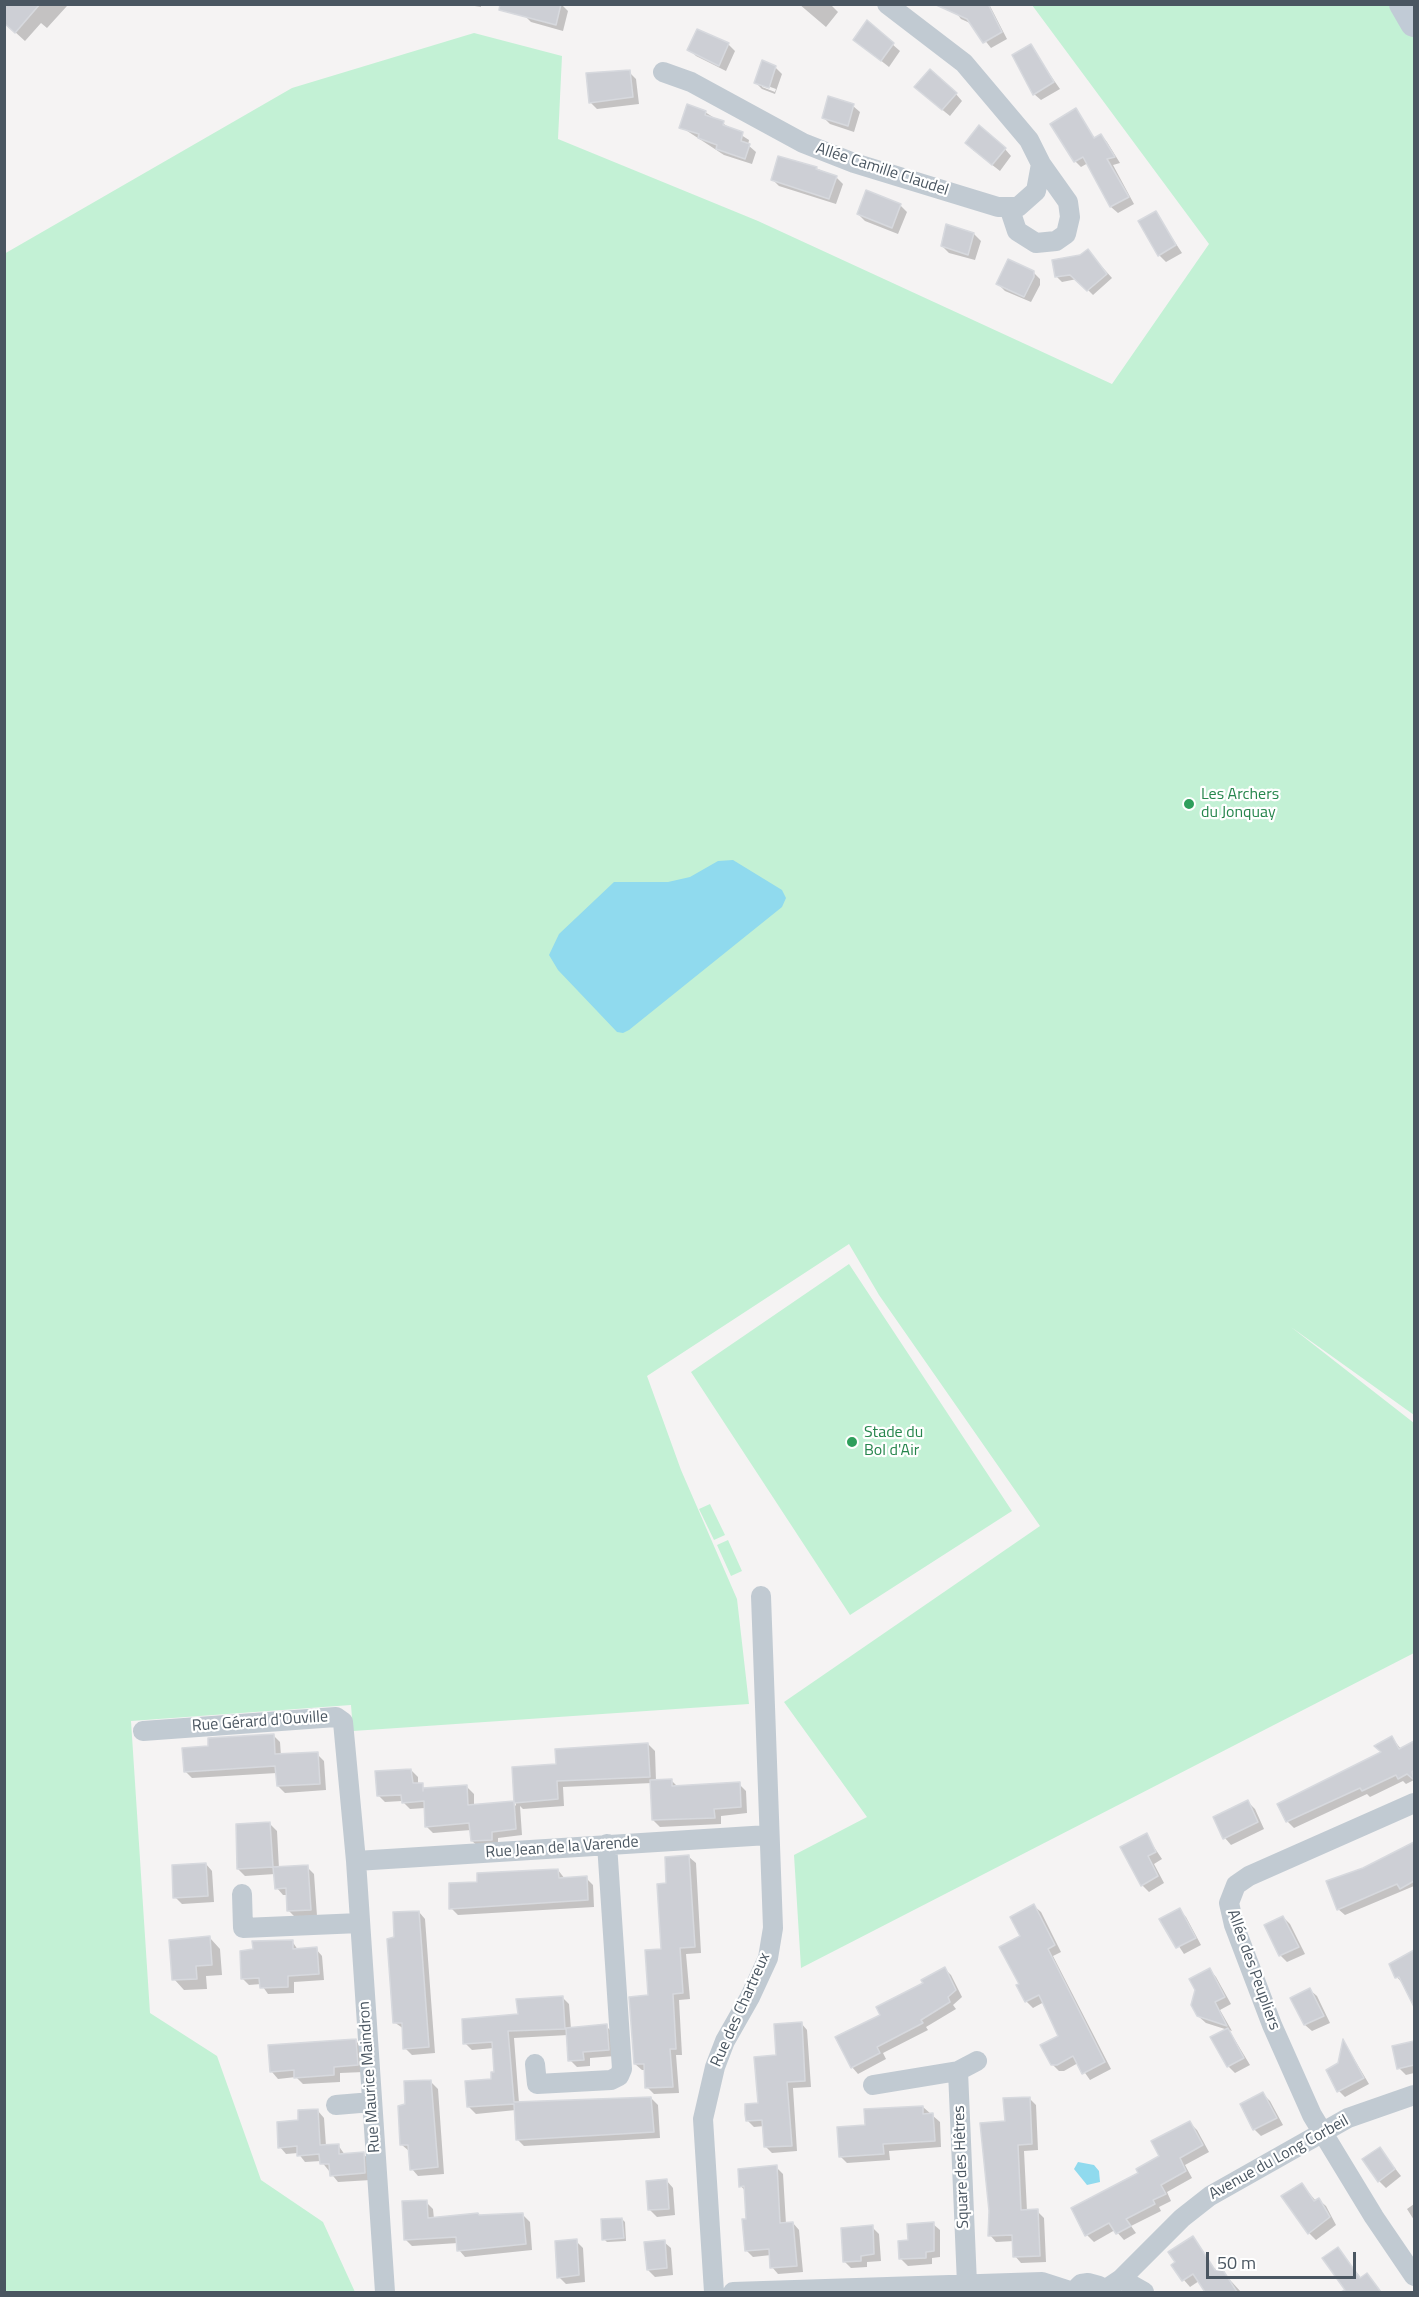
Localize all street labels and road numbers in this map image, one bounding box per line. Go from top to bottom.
street label: Allée Camille Claudel [813,139,951,201]
street label: Rue Gérard d'Ouville [191,1708,329,1736]
street label: Rue Jean de la Varende [485,1833,639,1863]
street label: Allée des Peupliers [1222,1907,1284,2033]
street label: Rue des Chartreux [707,1950,775,2070]
street label: Rue Maurice Maindron [355,2001,385,2153]
street label: Square des Hêtres [950,2105,974,2229]
street label: Avenue du Long Corbeil [1206,2112,1352,2204]

